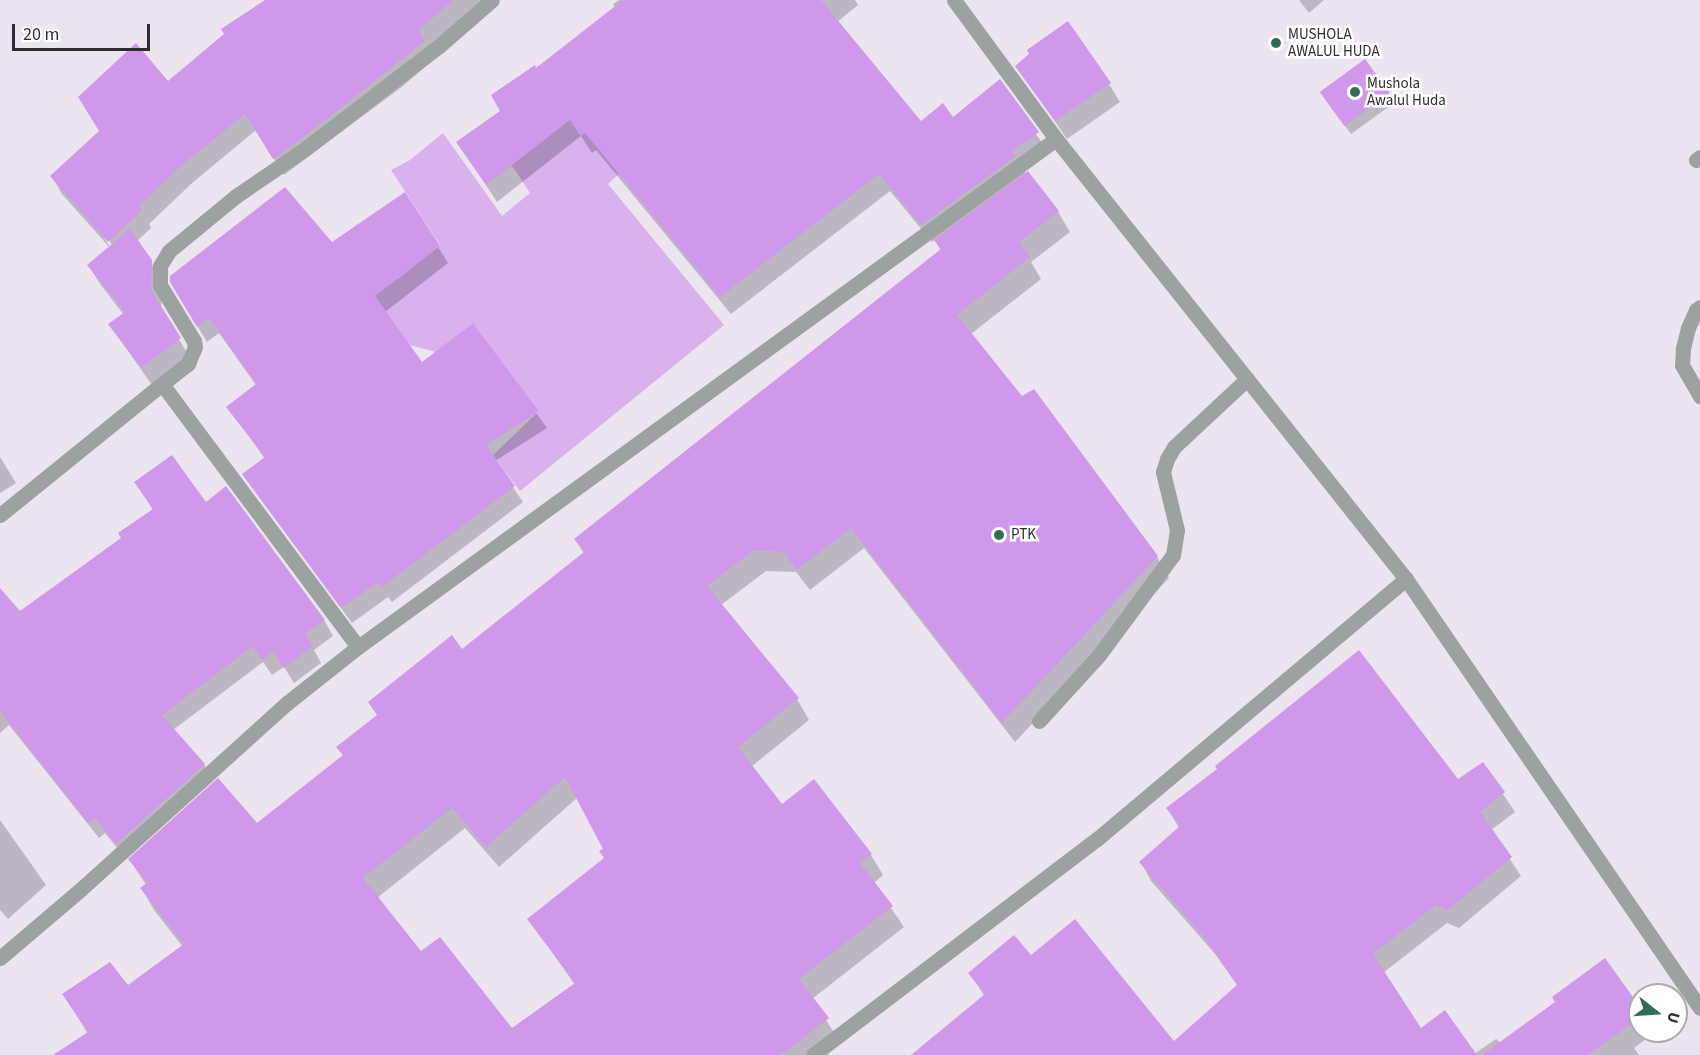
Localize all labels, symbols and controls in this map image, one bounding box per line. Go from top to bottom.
scale bar [15,12,153,50]
text: 20 m [23,22,59,47]
place label: MUSHOLA AWALUL HUDA [1288,25,1380,60]
marker: MUSHOLA AWALUL HUDA [1269,36,1283,50]
place label: Mushola Awalul Huda [1367,74,1446,109]
marker: Mushola Awalul Huda [1348,85,1362,99]
place label: PTK [1011,526,1036,544]
marker: PTK [992,528,1006,542]
north arrow [1628,983,1688,1043]
text: U [1661,1009,1685,1026]

